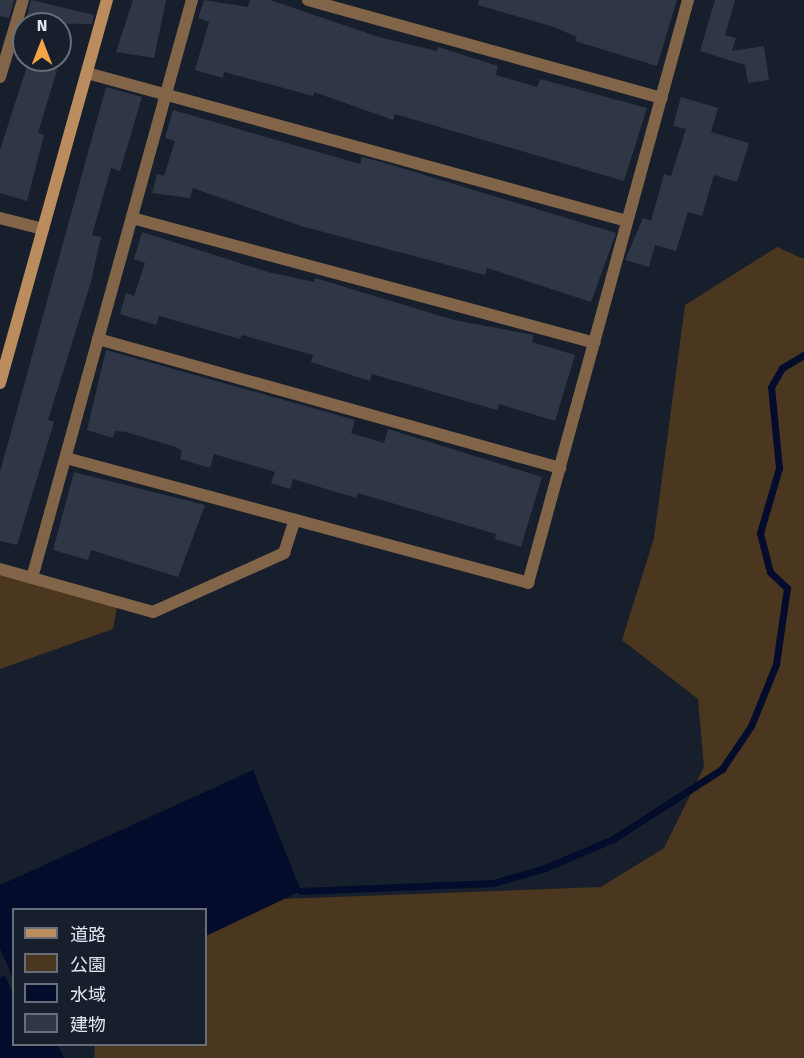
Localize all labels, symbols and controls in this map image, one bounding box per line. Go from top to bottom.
north arrow [12,12,72,72]
text: N [37,16,47,35]
legend [12,908,207,1046]
text: 道路 [70,924,106,946]
text: 公園 [70,954,106,976]
text: 水域 [70,984,106,1006]
text: 建物 [70,1014,106,1036]

